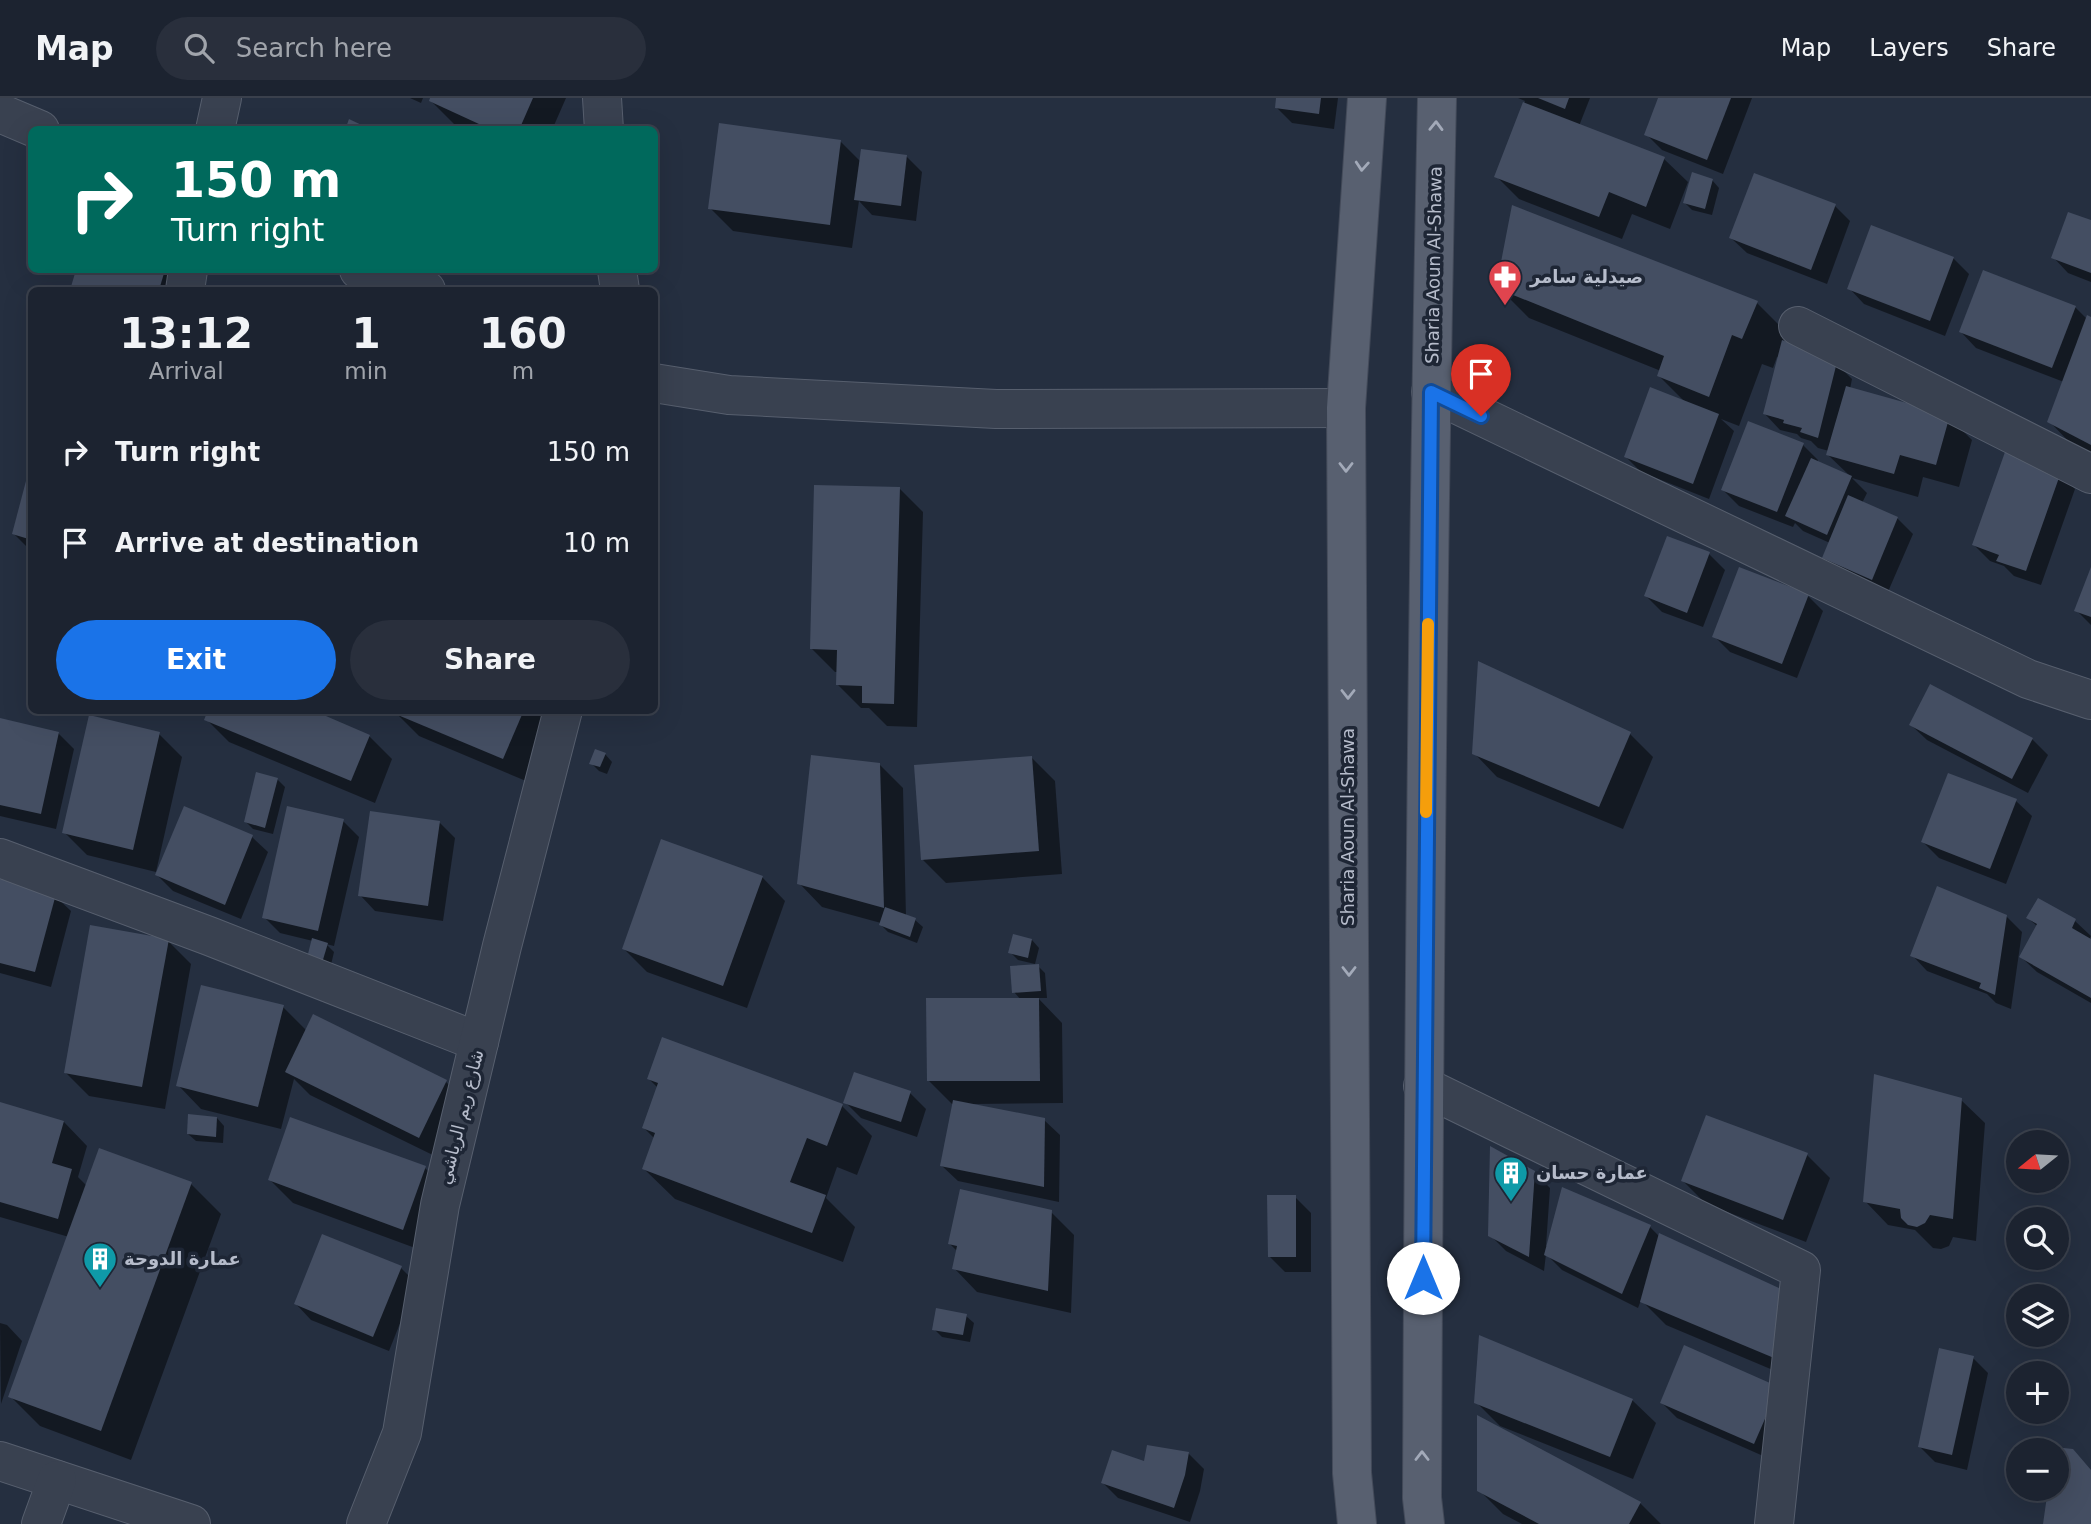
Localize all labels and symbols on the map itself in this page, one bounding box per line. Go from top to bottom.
one-way arrow [1429,120,1444,131]
one-way arrow [1355,161,1370,172]
street label: Sharia Aoun Al-Shawa [1421,166,1446,364]
pharmacy icon: صيدلية سامر [1486,258,1524,307]
place label: صيدلية سامر [1529,266,1643,288]
pin [1451,344,1511,416]
one-way arrow [1338,462,1354,472]
one-way arrow [1340,689,1356,700]
street label: Sharia Aoun Al-Shawa [1337,728,1358,926]
one-way arrow [1341,966,1357,976]
street label: شارع ريم الرياشي [434,1047,488,1187]
north arrow [2006,1130,2068,1194]
building icon: عمارة حسان [1492,1154,1530,1203]
place label: عمارة حسان [1536,1162,1648,1183]
building icon: عمارة الدوحة [81,1240,119,1289]
position arrow [1386,1241,1460,1315]
place label: عمارة الدوحة [124,1248,241,1270]
one-way arrow [1414,1450,1430,1461]

